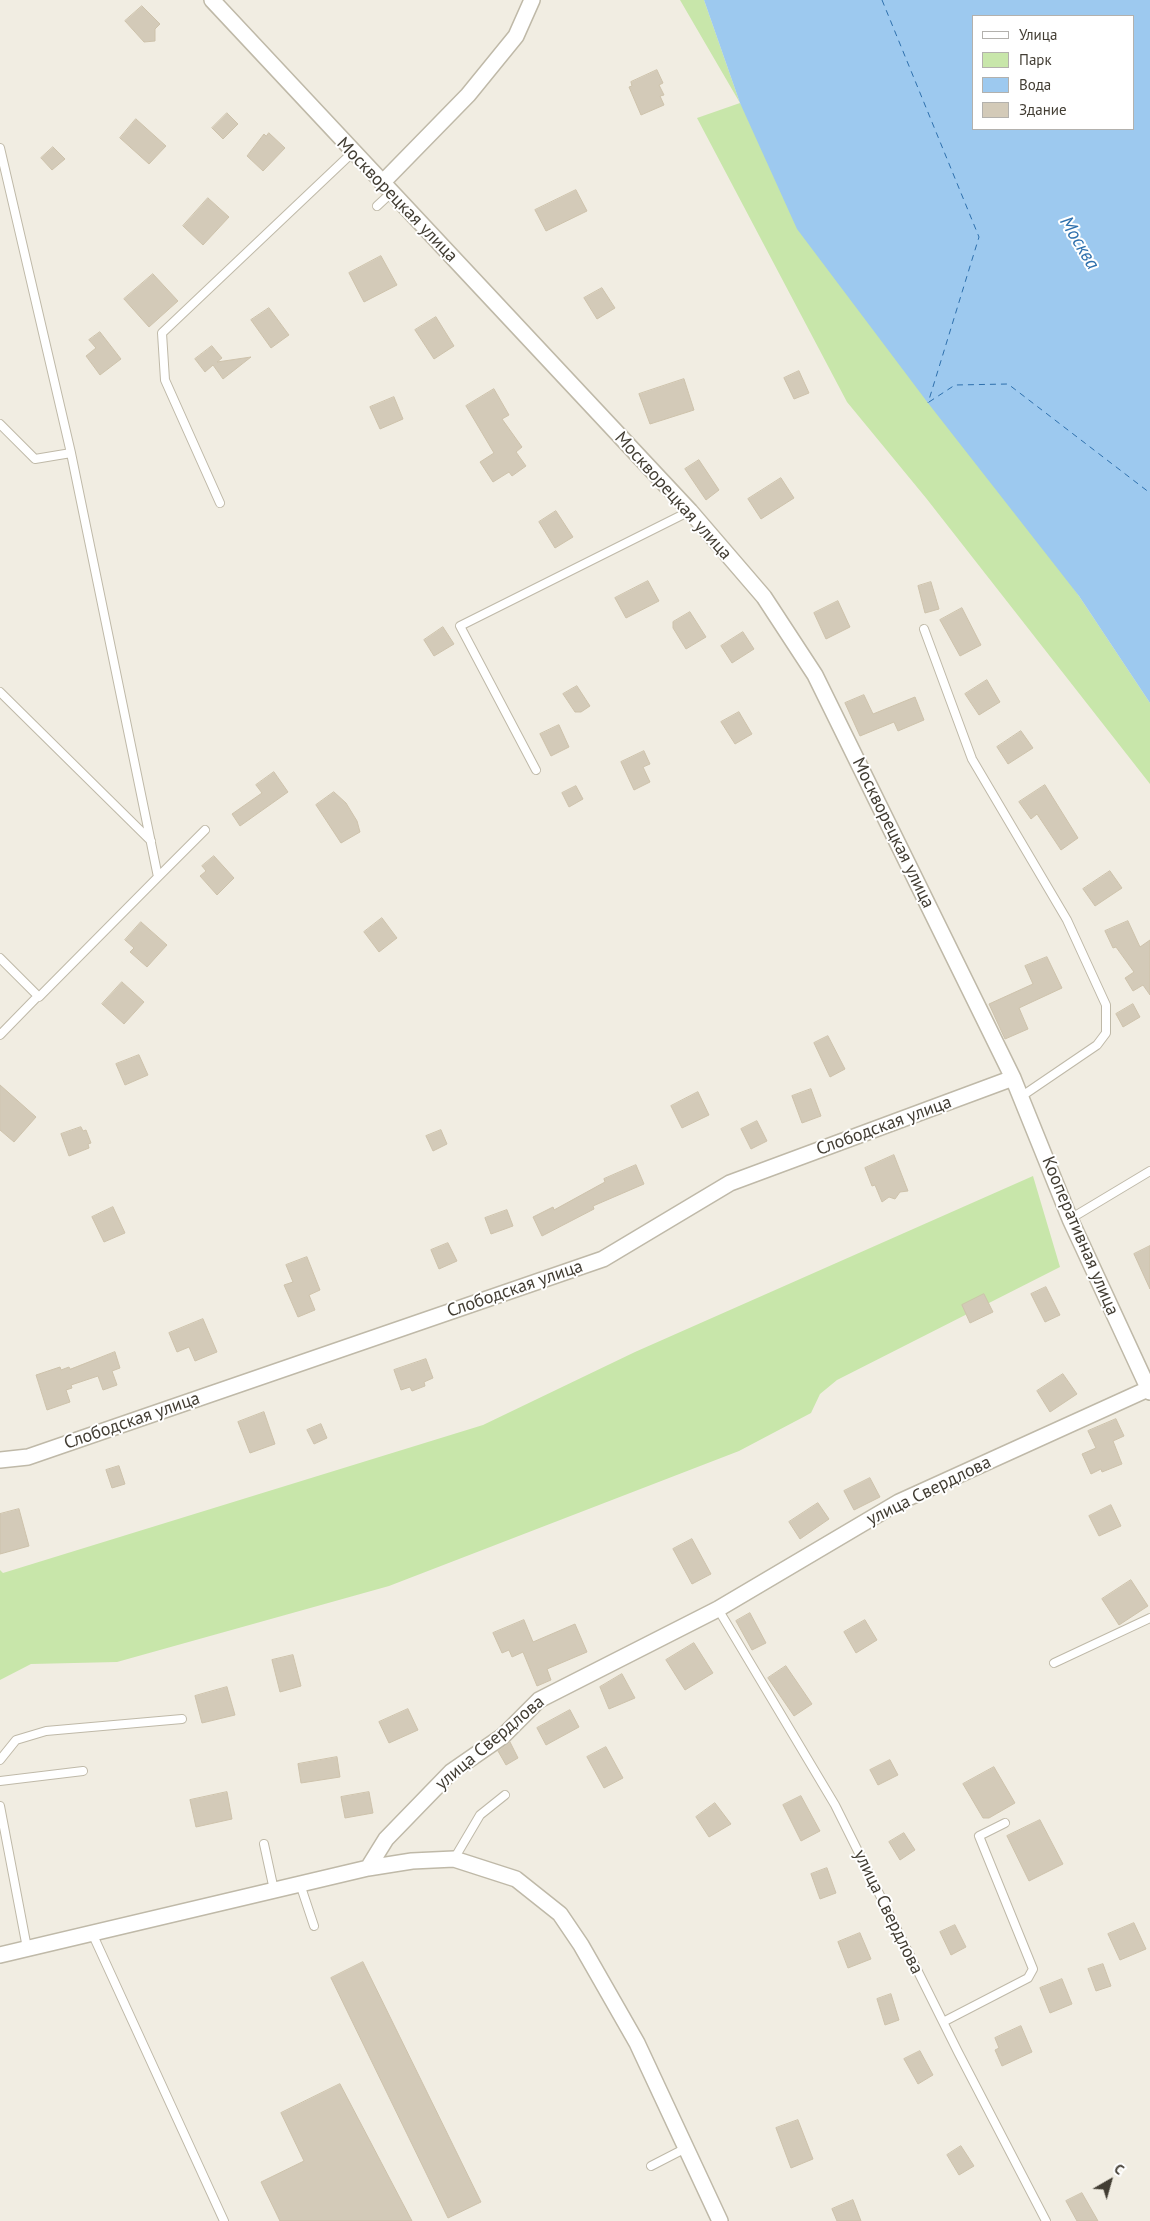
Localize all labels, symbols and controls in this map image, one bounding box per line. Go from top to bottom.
legend [972,15,1135,130]
text: Улица [1019,25,1057,44]
text: Парк [1019,50,1052,69]
text: Вода [1019,75,1051,94]
text: Здание [1019,100,1067,119]
street label: Москворецкая улица [332,133,462,267]
water label: Москва [1054,212,1104,274]
street label: Москворецкая улица [610,428,736,564]
street label: Москворецкая улица [847,754,939,912]
street label: Слободская улица [814,1092,954,1160]
street label: Кооперативная улица [1037,1153,1123,1319]
street label: Слободская улица [444,1256,586,1322]
street label: Слободская улица [61,1388,203,1454]
street label: улица Свердлова [863,1452,995,1530]
street label: улица Свердлова [431,1691,549,1795]
street label: улица Свердлова [849,1846,927,1978]
north arrow [1085,2156,1135,2206]
text: С [1111,2160,1128,2179]

